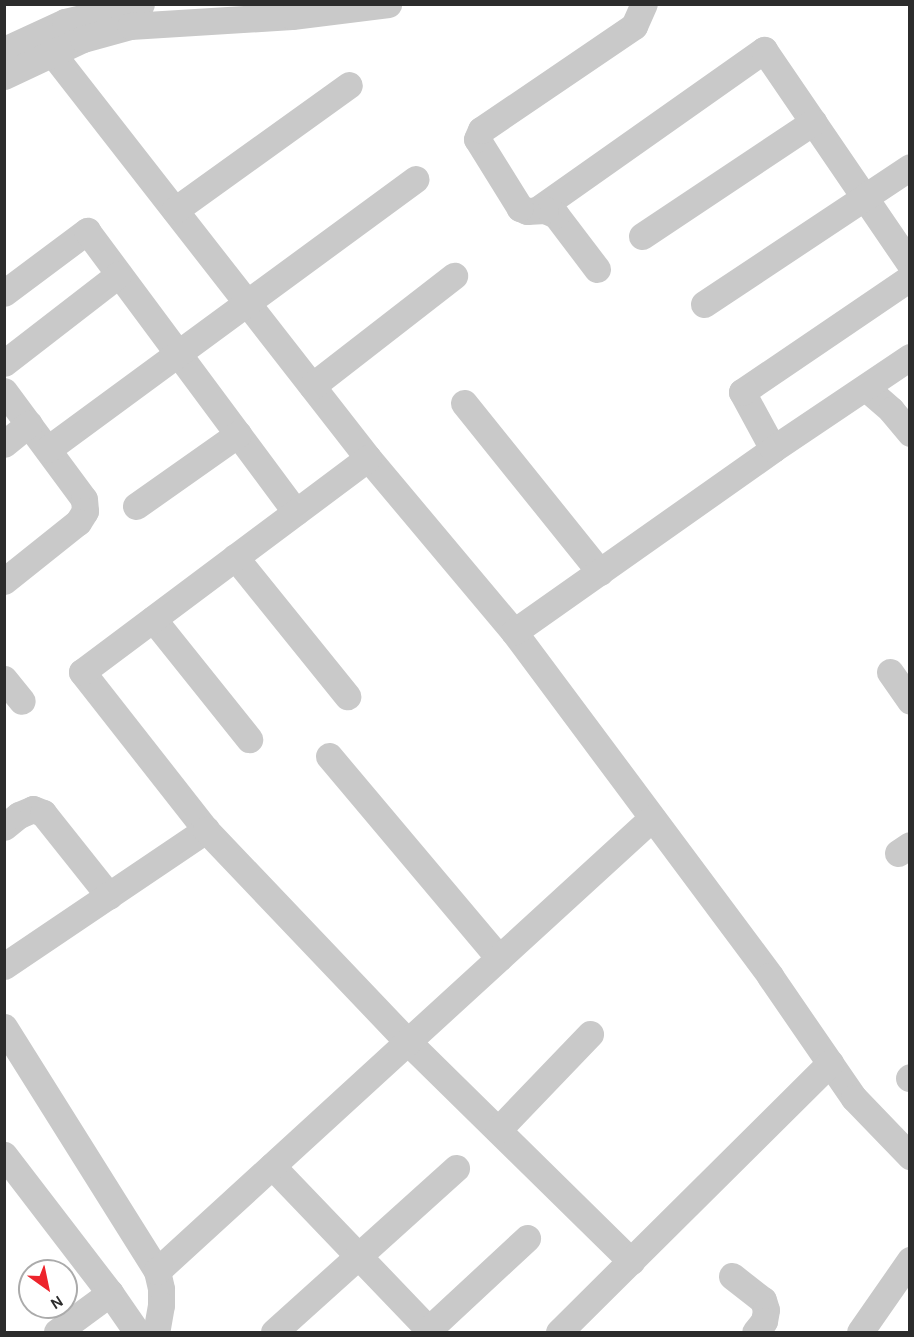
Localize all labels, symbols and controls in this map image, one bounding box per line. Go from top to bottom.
north arrow [18,1259,78,1319]
text: N [47,1292,67,1314]

